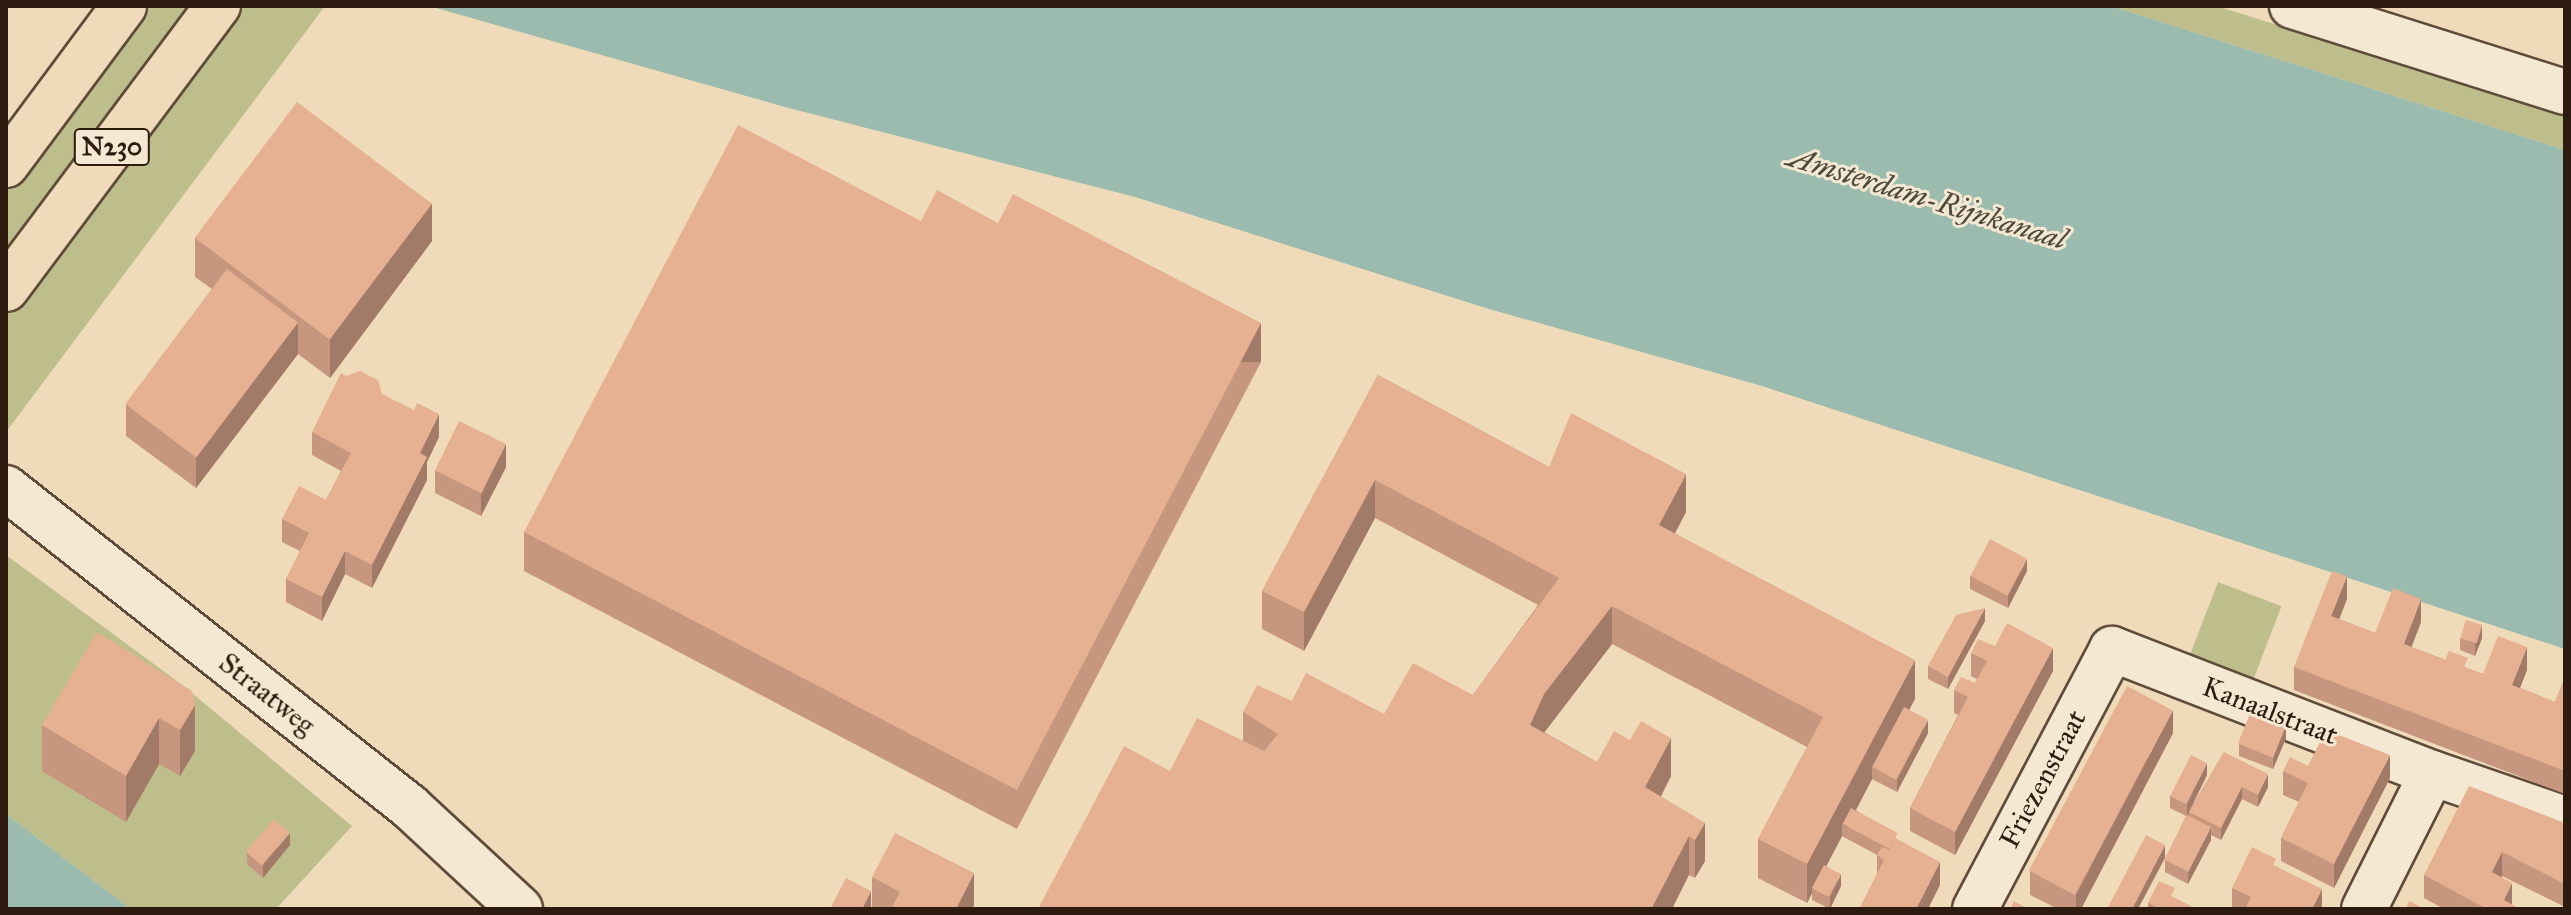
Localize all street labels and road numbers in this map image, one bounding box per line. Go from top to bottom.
road number: N230 [72,125,152,169]
street label: Straatweg [212,646,322,742]
street label: Kanaalstraat [2198,670,2342,752]
street label: Friezenstraat [1993,704,2093,854]

